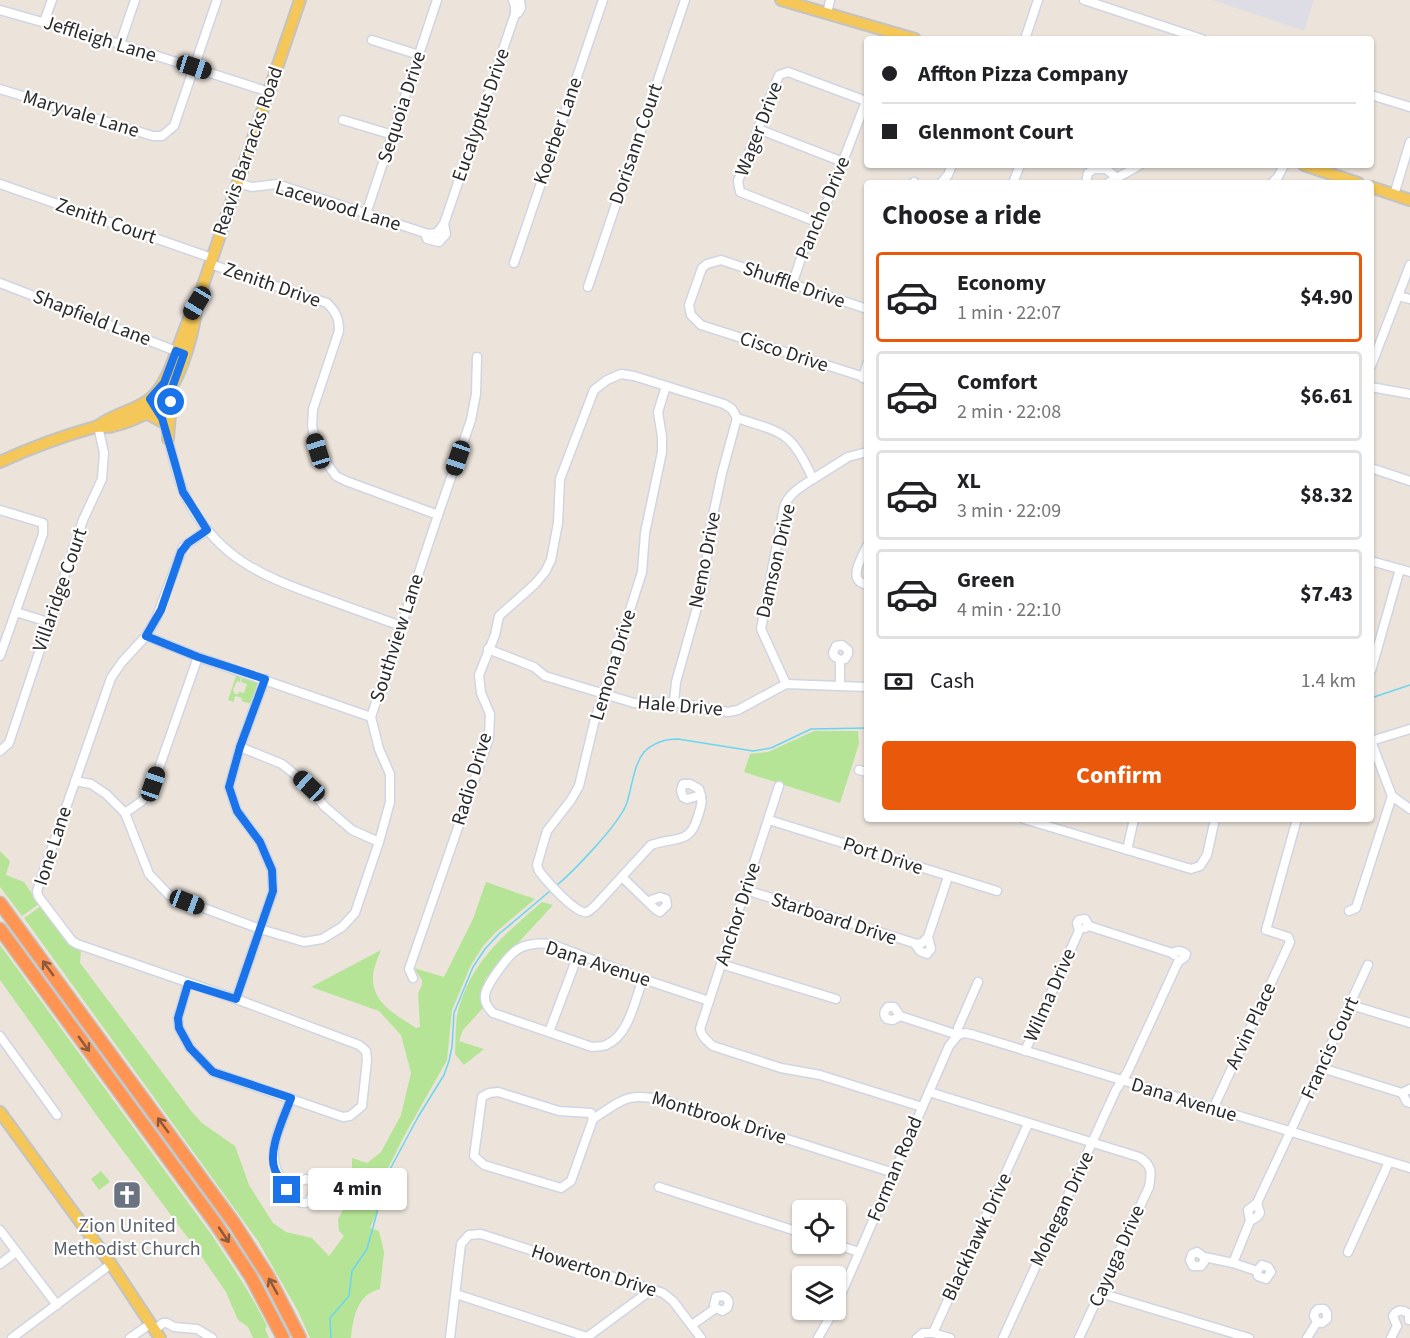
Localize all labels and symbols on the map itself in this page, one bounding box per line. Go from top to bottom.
street label: Jeffleigh Lane [40,9,160,69]
street label: Eucalyptus Drive [445,45,517,185]
street label: Sequoia Drive [371,48,433,166]
car [174,53,214,81]
street label: Reavis Barracks Road [206,63,290,239]
street label: Koerber Lane [527,74,589,188]
street label: Wager Drive [728,77,790,180]
street label: Dorisann Court [602,80,670,208]
street label: Maryvale Lane [19,83,143,145]
street label: Pancho Drive [789,152,857,264]
street label: Lacewood Lane [272,174,404,238]
street label: Zenith Court [52,191,160,251]
street label: Shuffle Drive [739,254,849,316]
street label: Zenith Drive [220,255,324,315]
street label: Shapfield Lane [29,283,155,353]
car [180,283,214,323]
street label: Cisco Drive [736,325,832,379]
route start [157,388,184,415]
car [304,431,332,471]
car [444,438,472,478]
street label: Damson Drive [749,501,803,621]
street label: Nemo Drive [682,509,728,611]
street label: Villaridge Court [26,524,94,656]
street label: Southview Lane [363,570,431,706]
street label: Lemona Drive [583,606,643,724]
street label: Hale Drive [636,688,724,724]
street label: Radio Drive [445,729,499,829]
car [139,764,167,804]
car [290,767,328,805]
street label: Ione Lane [27,803,79,889]
street label: Port Drive [839,830,927,882]
street label: Anchor Drive [708,859,768,969]
street label: Starboard Drive [768,886,900,952]
car [167,887,207,917]
street label: Dana Avenue [542,934,654,994]
street label: Wilma Drive [1017,944,1083,1046]
one-way arrow [41,961,54,977]
street label: Arvin Place [1219,978,1283,1074]
street label: Francis Court [1294,992,1366,1104]
one-way arrow [78,1035,91,1051]
street label: Dana Avenue [1128,1071,1240,1129]
street label: Montbrook Drive [648,1084,790,1152]
street label: Forman Road [860,1112,930,1226]
one-way arrow [157,1118,169,1134]
street label: Mohegan Drive [1023,1147,1101,1271]
street label: Blackhawk Drive [935,1168,1019,1306]
callout: 4 min [308,1169,407,1211]
route end [273,1176,300,1203]
church icon: Zion United Methodist Church [111,1179,143,1211]
street label: Cayuga Drive [1082,1200,1152,1311]
place label: Zion United Methodist Church [53,1212,201,1263]
one-way arrow [218,1227,230,1243]
street label: Howerton Drive [528,1238,660,1305]
one-way arrow [267,1278,279,1295]

